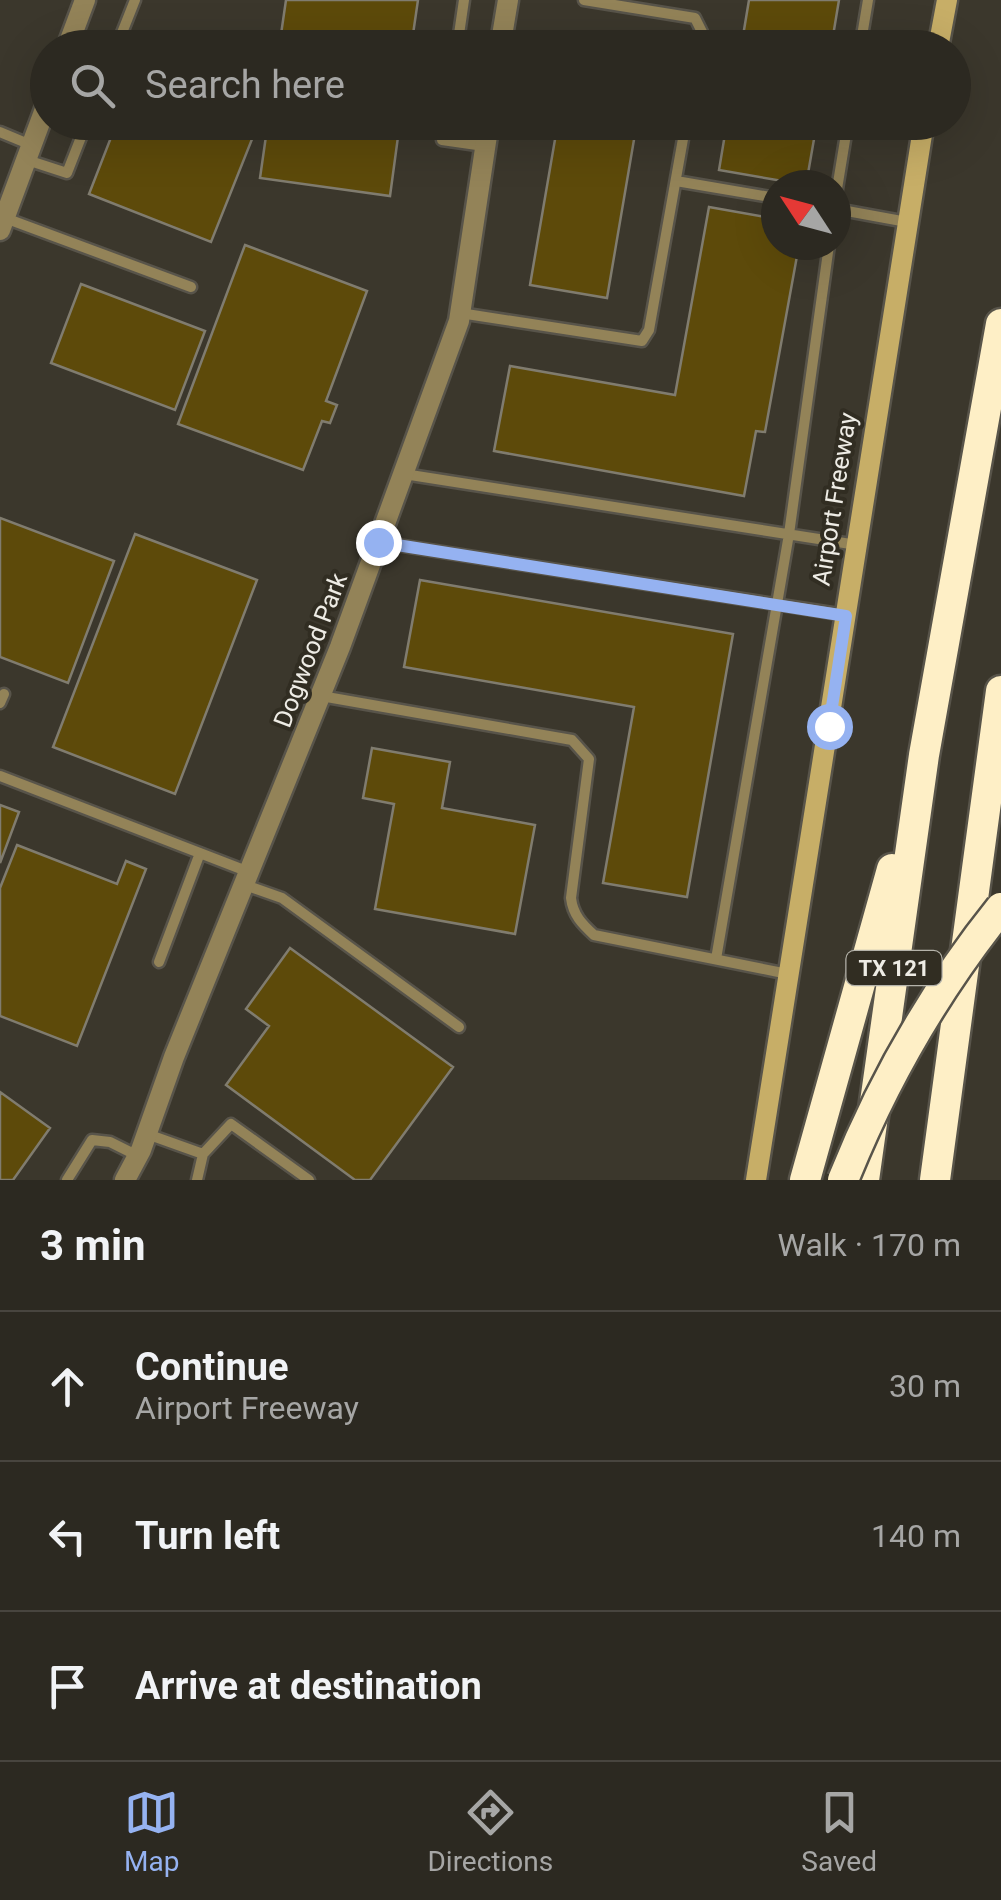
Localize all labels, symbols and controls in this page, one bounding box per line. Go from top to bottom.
search box [30,30,971,140]
icon: search [65,58,120,113]
text: Search here [145,63,345,107]
north arrow [761,170,851,260]
street label: Airport Freeway [806,410,863,588]
route end [356,520,402,566]
street label: Dogwood Park [268,569,353,731]
route start [807,704,853,750]
road number: TX 121 [846,951,942,985]
text: 3 min [40,1221,146,1270]
text: Walk · 170 m [778,1226,961,1264]
text: Continue [135,1345,289,1389]
icon: ahead [40,1359,95,1414]
text: 30 m [889,1367,961,1405]
text: Airport Freeway [135,1389,359,1427]
icon: left [40,1509,95,1564]
text: Turn left [135,1514,280,1558]
text: 140 m [871,1517,961,1555]
icon: arrive [40,1659,95,1714]
text: Arrive at destination [135,1664,482,1708]
tab: Map [124,1785,179,1878]
tab: Directions [427,1785,553,1878]
tab: Saved [801,1785,877,1878]

